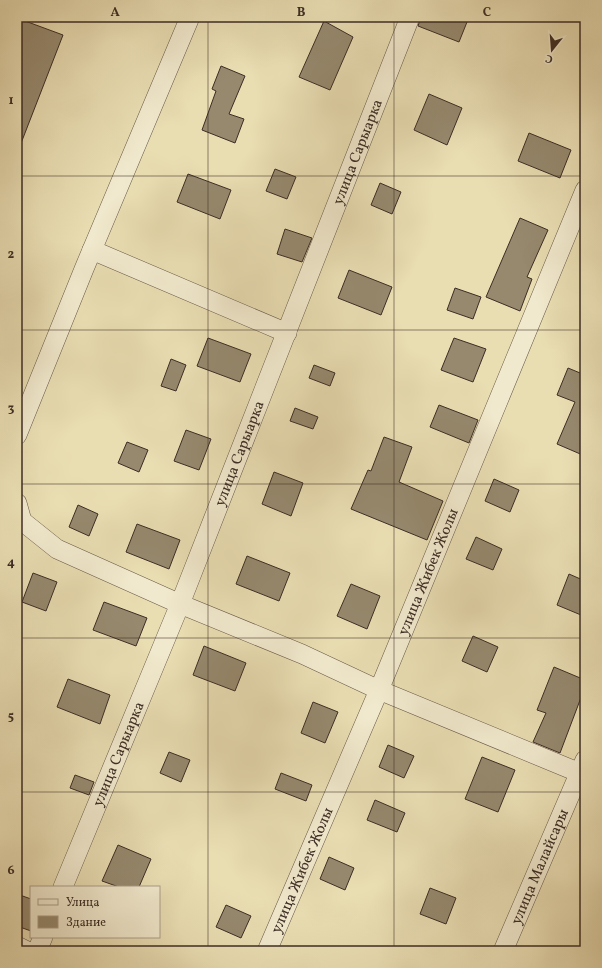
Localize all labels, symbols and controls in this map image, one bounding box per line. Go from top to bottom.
text: A [110,4,120,22]
text: B [297,4,306,22]
text: C [483,4,491,22]
north arrow [532,30,572,70]
text: С [544,50,555,66]
text: 1 [8,92,14,110]
street label: улица Сарыарка [328,96,389,208]
text: 2 [8,246,15,264]
street label: улица Сарыарка [210,398,271,510]
text: 3 [8,400,15,418]
street label: улица Жибек Жолы [394,505,465,639]
text: 4 [7,554,15,572]
street label: улица Сарыарка [88,699,150,810]
text: 5 [8,708,14,726]
street label: улица Жибек Жолы [267,804,340,937]
street label: улица Малайсары [507,806,575,928]
text: 6 [7,862,15,880]
legend [30,886,160,938]
text: Улица [66,895,99,911]
text: Здание [66,915,106,931]

